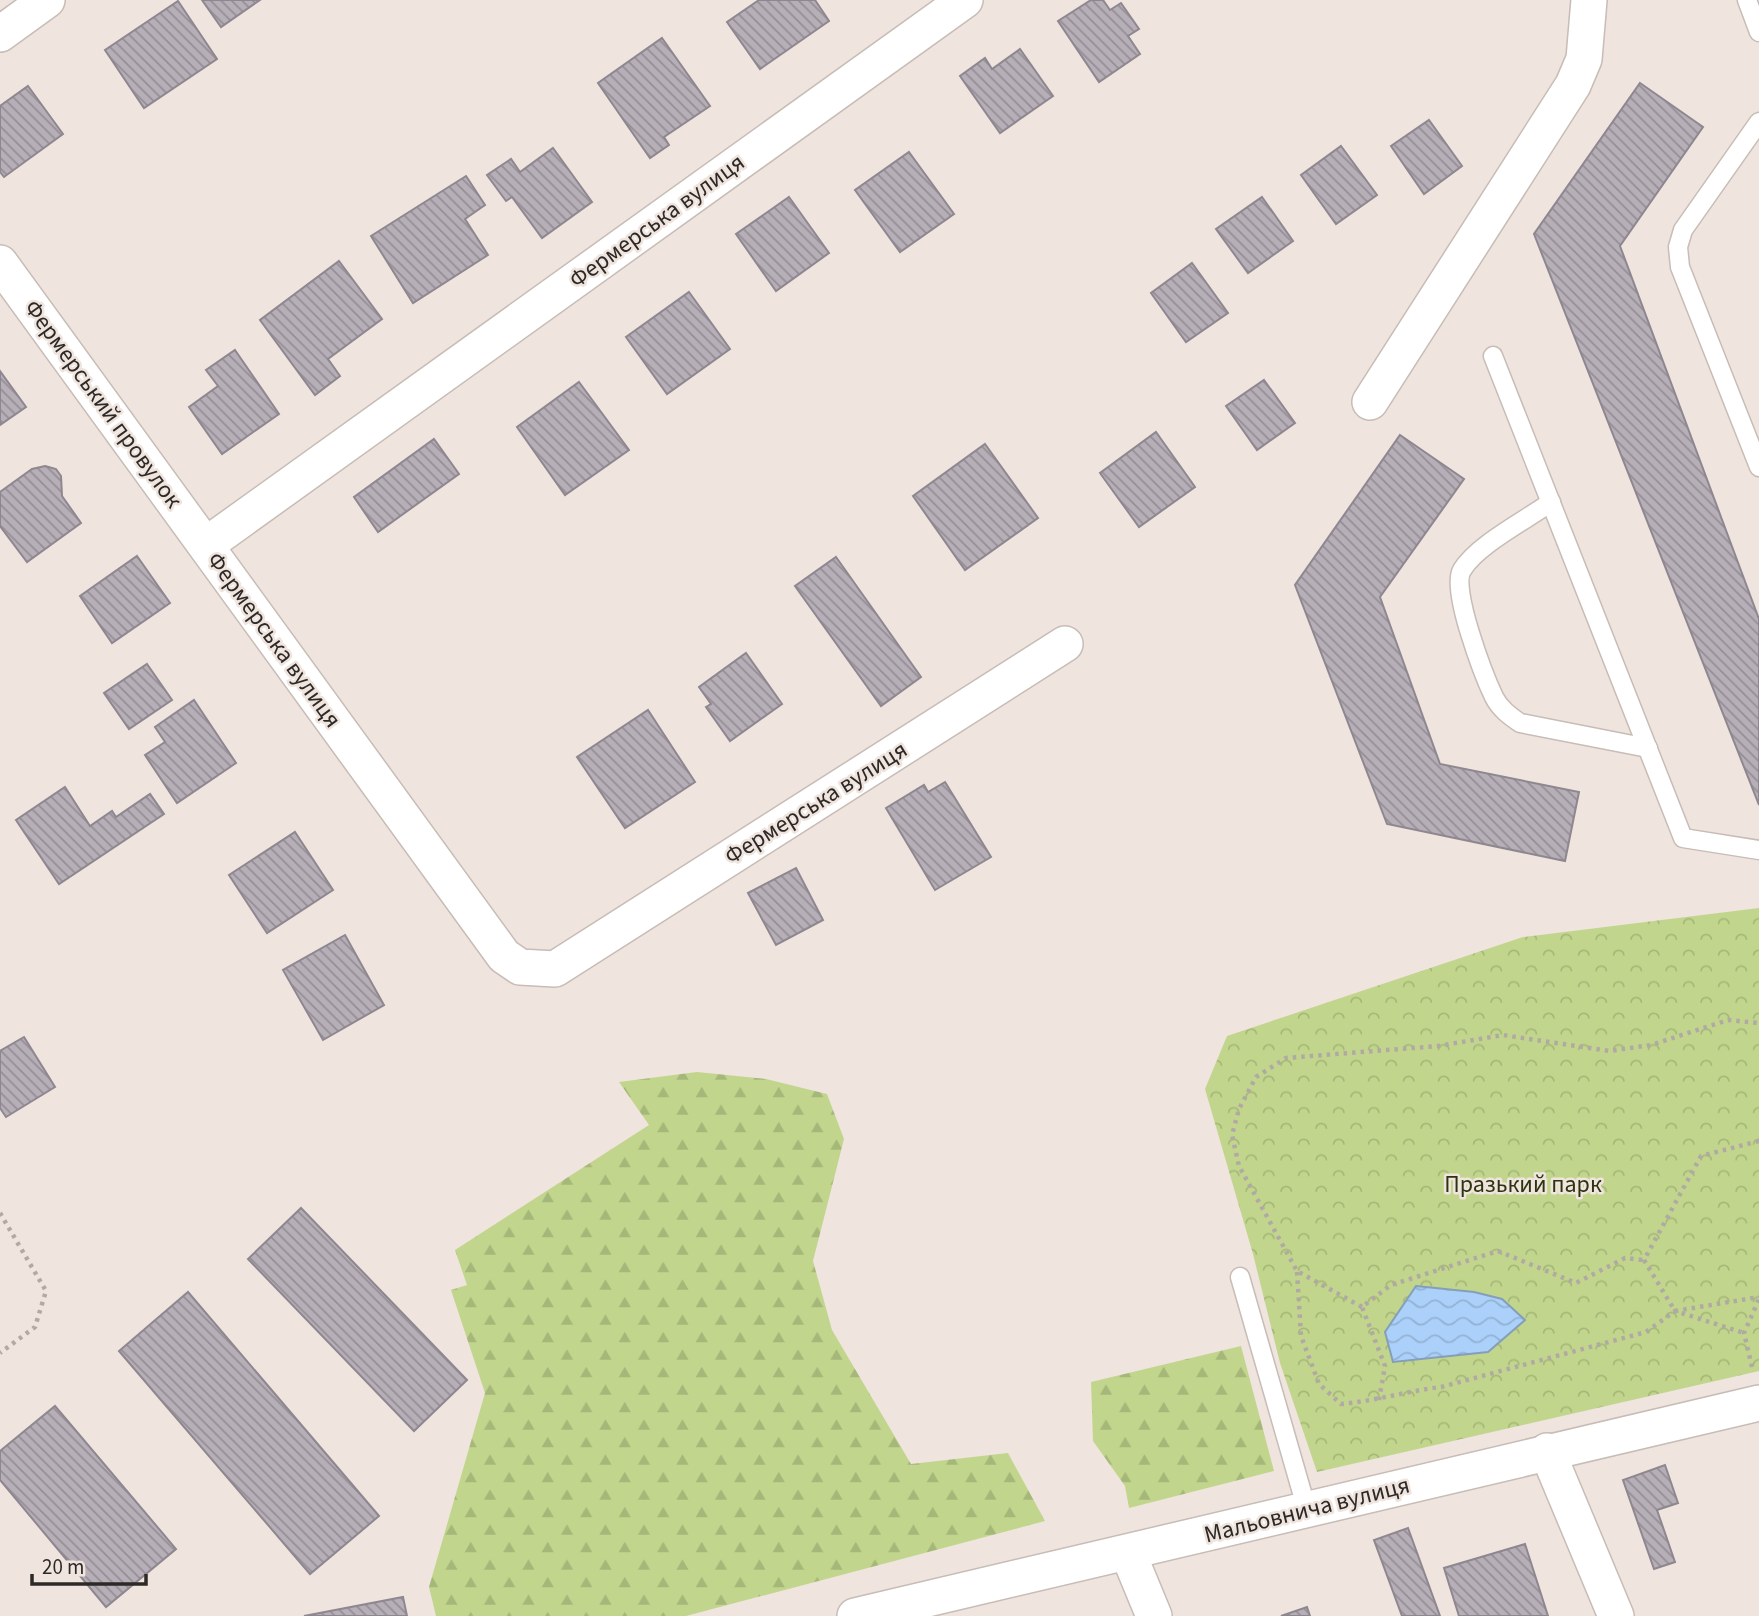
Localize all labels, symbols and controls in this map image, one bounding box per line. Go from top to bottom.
street label: Фермерська вулиця [562,145,752,297]
street label: Фермерський провулок [15,293,191,516]
street label: Фермерська вулиця [198,545,350,735]
street label: Фермерська вулиця [718,733,914,873]
park label: Празький парк [1444,1167,1602,1202]
street label: Мальовнича вулиця [1201,1468,1413,1552]
scale bar [32,1542,145,1586]
text: 20 m [42,1552,84,1582]

